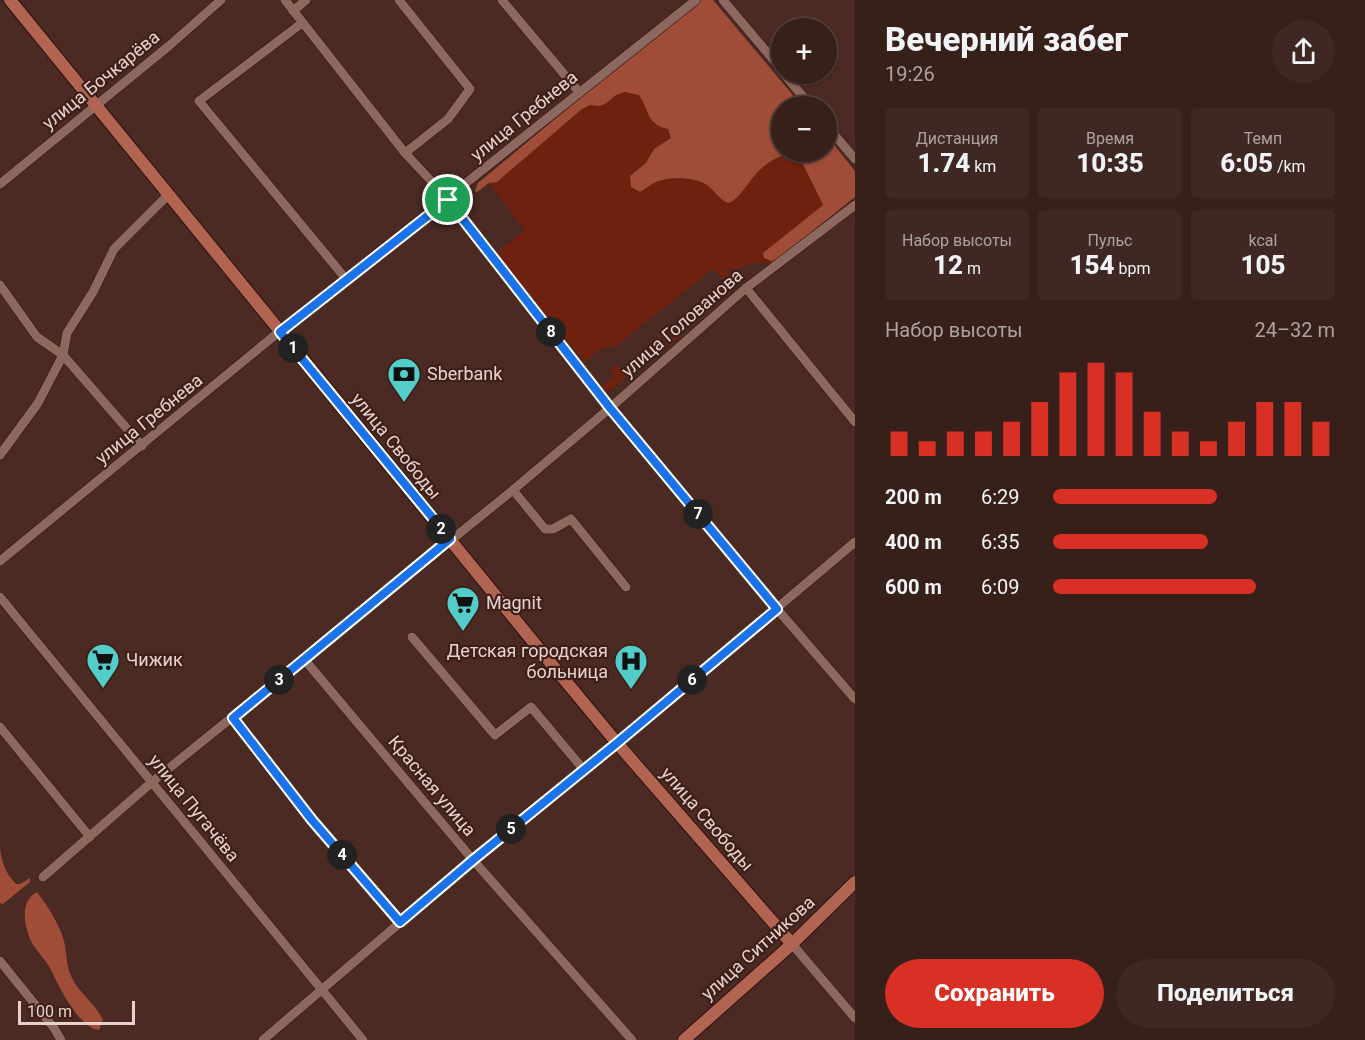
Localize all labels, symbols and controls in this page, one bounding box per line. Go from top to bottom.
map controls [771,18,837,162]
button: + [771,18,837,84]
text: Вечерний забег [885,20,1128,59]
button: share [1272,20,1335,83]
street label: улица Бочкарёва [38,26,163,133]
text: 19:26 [885,62,935,86]
street label: улица Гребнева [466,66,581,165]
button: − [771,96,837,162]
text: Дистанция [916,129,998,148]
text: Время [1086,129,1134,148]
text: Темп [1244,129,1282,148]
text: 1.74 [918,148,970,178]
text: 10:35 [1076,148,1144,178]
text: 6:05 [1220,148,1273,178]
text: km [970,157,996,176]
text: /km [1273,157,1306,176]
pin [422,174,473,225]
icon: arrive [431,183,464,216]
text: Набор высоты [902,231,1012,250]
text: Пульс [1088,231,1132,250]
text: kcal [1249,231,1277,250]
text: 12 [933,250,963,280]
text: 154 [1070,250,1115,280]
text: 105 [1241,250,1285,280]
text: m [963,259,981,278]
text: bpm [1115,259,1150,278]
street label: улица Голованова [617,264,747,381]
pin: 8 [536,317,566,347]
text: Набор высоты [885,318,1023,342]
text: 24–32 m [1254,318,1335,342]
text: 8 [546,322,556,341]
pin: 1 [278,333,308,363]
text: 1 [288,338,298,357]
bank icon: Sberbank [386,356,422,403]
place label: Sberbank [427,363,503,384]
street label: улица Гребнева [91,369,206,468]
street label: улица Свободы [347,388,446,503]
text: 200 m [885,485,942,509]
text: 6:29 [981,485,1020,509]
pin: 7 [683,499,713,529]
text: 7 [693,504,703,523]
pin: 2 [426,514,456,544]
text: 2 [436,519,446,538]
text: 400 m [885,530,942,554]
text: 6:35 [981,530,1020,554]
text: 600 m [885,575,942,599]
text: 6:09 [981,575,1020,599]
supermarket icon: Magnit [445,585,481,632]
place label: Magnit [486,592,542,613]
place label: Детская городская больница [447,640,608,682]
supermarket icon: Чижик [85,642,121,689]
hospital icon: Детская городская больница [613,643,649,690]
place label: Чижик [126,649,183,670]
pin: 3 [264,665,294,695]
pin: 6 [677,665,707,695]
text: 3 [274,670,284,689]
text: 6 [687,670,697,689]
street label: Красная улица [384,731,480,840]
street label: улица Пугачёва [145,750,244,866]
street label: улица Свободы [657,763,758,875]
pin: 5 [496,814,526,844]
text: 5 [506,819,516,838]
pin: 4 [327,840,357,870]
text: 4 [337,845,347,864]
street label: улица Ситникова [697,891,819,1004]
button: Сохранить [885,959,1104,1028]
button: Поделиться [1116,959,1335,1028]
scale bar [18,998,135,1026]
text: 100 m [27,1002,72,1021]

